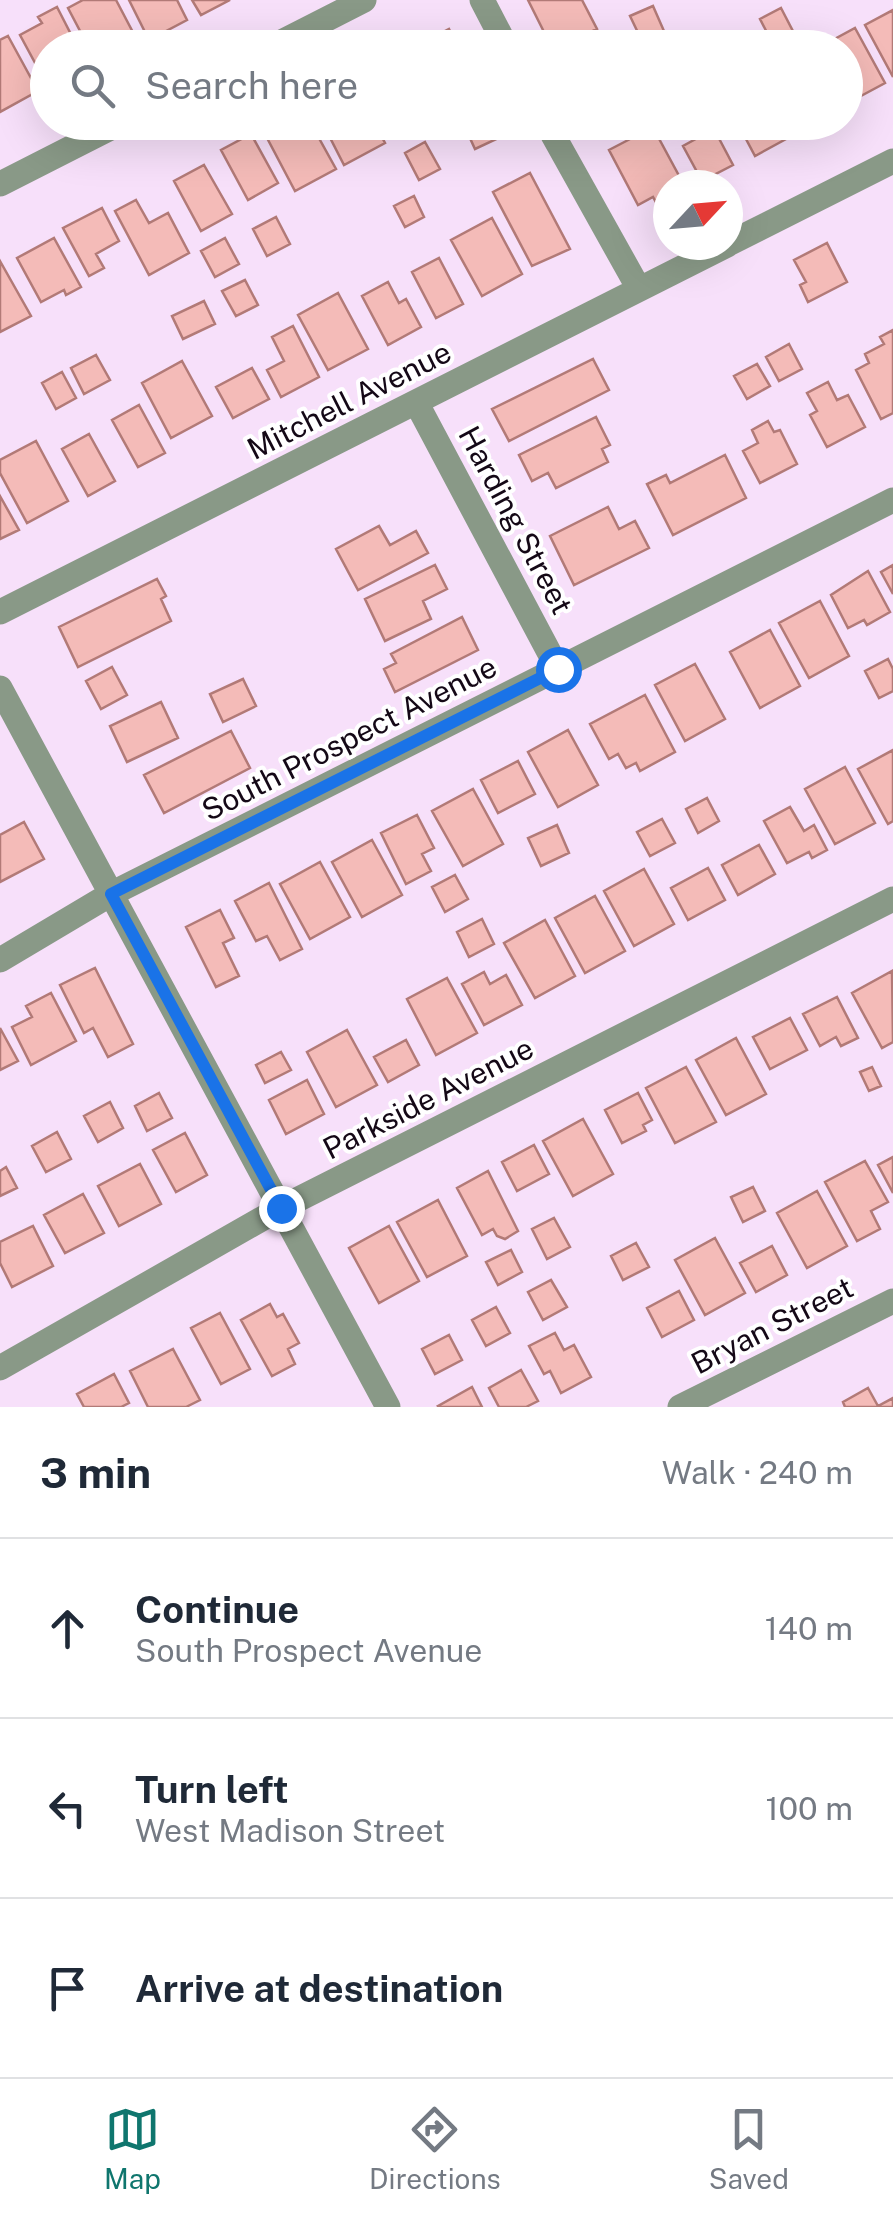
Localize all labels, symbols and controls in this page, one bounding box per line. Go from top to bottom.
search box [30,30,863,140]
icon: search [65,58,120,113]
text: Search here [145,63,358,108]
north arrow [653,170,743,260]
street label: Mitchell Avenue [241,333,457,467]
street label: Harding Street [451,420,581,620]
route start [536,647,582,693]
street label: South Prospect Avenue [196,648,502,828]
street label: Parkside Avenue [317,1029,539,1167]
route end [259,1186,305,1232]
street label: Bryan Street [685,1269,859,1381]
text: 3 min [40,1448,151,1497]
text: Walk · 240 m [662,1454,853,1491]
text: Continue [135,1587,299,1632]
icon: ahead [40,1601,95,1656]
text: 140 m [765,1610,853,1647]
text: South Prospect Avenue [135,1632,483,1669]
text: Turn left [135,1767,289,1812]
icon: left [40,1781,95,1836]
text: 100 m [766,1790,853,1827]
text: West Madison Street [135,1812,445,1849]
icon: arrive [40,1961,95,2016]
text: Arrive at destination [135,1966,503,2011]
tab: Map [104,2102,161,2195]
tab: Directions [369,2102,501,2195]
tab: Saved [709,2102,789,2195]

